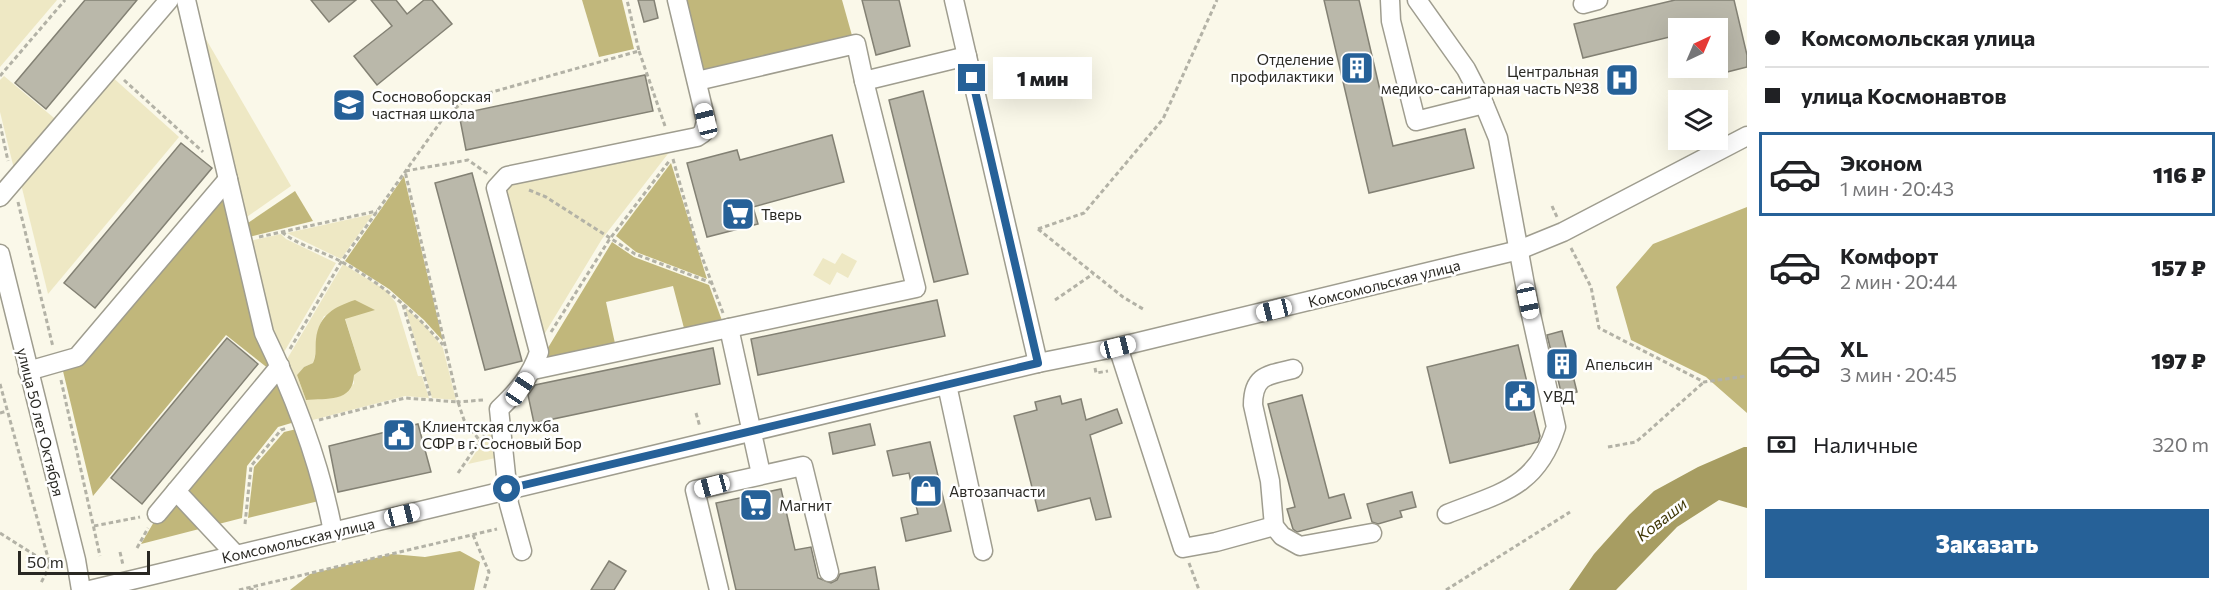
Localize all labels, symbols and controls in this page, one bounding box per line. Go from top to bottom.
north arrow [1668,18,1728,78]
map controls [1668,18,1728,150]
text: Комсомольская улица [1801,24,2035,51]
place label: Отделение профилактики [1231,50,1334,85]
building icon: Отделение профилактики [1339,50,1375,86]
callout: 1 мин [993,57,1092,99]
place label: Центральная медико-санитарная часть №38 [1381,62,1599,97]
hospital icon: Центральная медико-санитарная часть №38 [1604,62,1640,98]
route end [958,64,985,91]
text: 1 мин [1017,66,1068,90]
text: улица Космонавтов [1801,82,2007,109]
school or university icon: Сосновоборская частная школа [331,87,367,123]
place label: Сосновоборская частная школа [372,87,491,122]
button: layers [1668,90,1728,150]
car [693,101,719,141]
icon: car [1768,147,1822,201]
text: Эконом [1840,149,1922,176]
text: 116 ₽ [2153,161,2206,188]
text: 1 мин · 20:43 [1840,176,1954,200]
supermarket icon: Тверь [720,196,756,232]
place label: Тверь [761,205,802,223]
icon: car [1768,240,1822,294]
text: Комфорт [1840,242,1938,269]
text: 157 ₽ [2151,254,2206,281]
street label: Комсомольская улица [1306,255,1462,311]
text: 2 мин · 20:44 [1840,269,1957,293]
car [1515,282,1541,320]
car [1254,297,1294,323]
icon: car [1768,333,1822,387]
car [1098,334,1138,360]
text: XL [1840,335,1868,362]
street label: улица 50 лет Октября [14,346,68,498]
building icon: Апельсин [1544,346,1580,382]
text: 197 ₽ [2151,347,2206,374]
place label: Апельсин [1585,355,1653,373]
text: 3 мин · 20:45 [1840,362,1957,386]
car [502,369,538,409]
public building icon: УВД [1502,378,1538,414]
place label: УВД [1543,387,1575,405]
public building icon: Клиентская служба СФР в г. Сосновый Бор [381,417,417,453]
place label: Клиентская служба СФР в г. Сосновый Бор [422,417,582,452]
icon: cash [1765,428,1798,461]
text: Наличные [1813,431,1918,458]
text: 320 m [2152,432,2209,456]
car [692,473,732,499]
shop icon: Автозапчасти [908,473,944,509]
route start [493,475,520,502]
place label: Автозапчасти [949,482,1046,500]
supermarket icon: Магнит [738,487,774,523]
water label: Коваши [1632,493,1690,545]
place label: Магнит [779,496,832,514]
car [382,502,422,528]
button: Заказать [1765,509,2209,578]
street label: Комсомольская улица [220,514,376,566]
scale bar [18,548,150,576]
text: 50 m [27,552,64,571]

